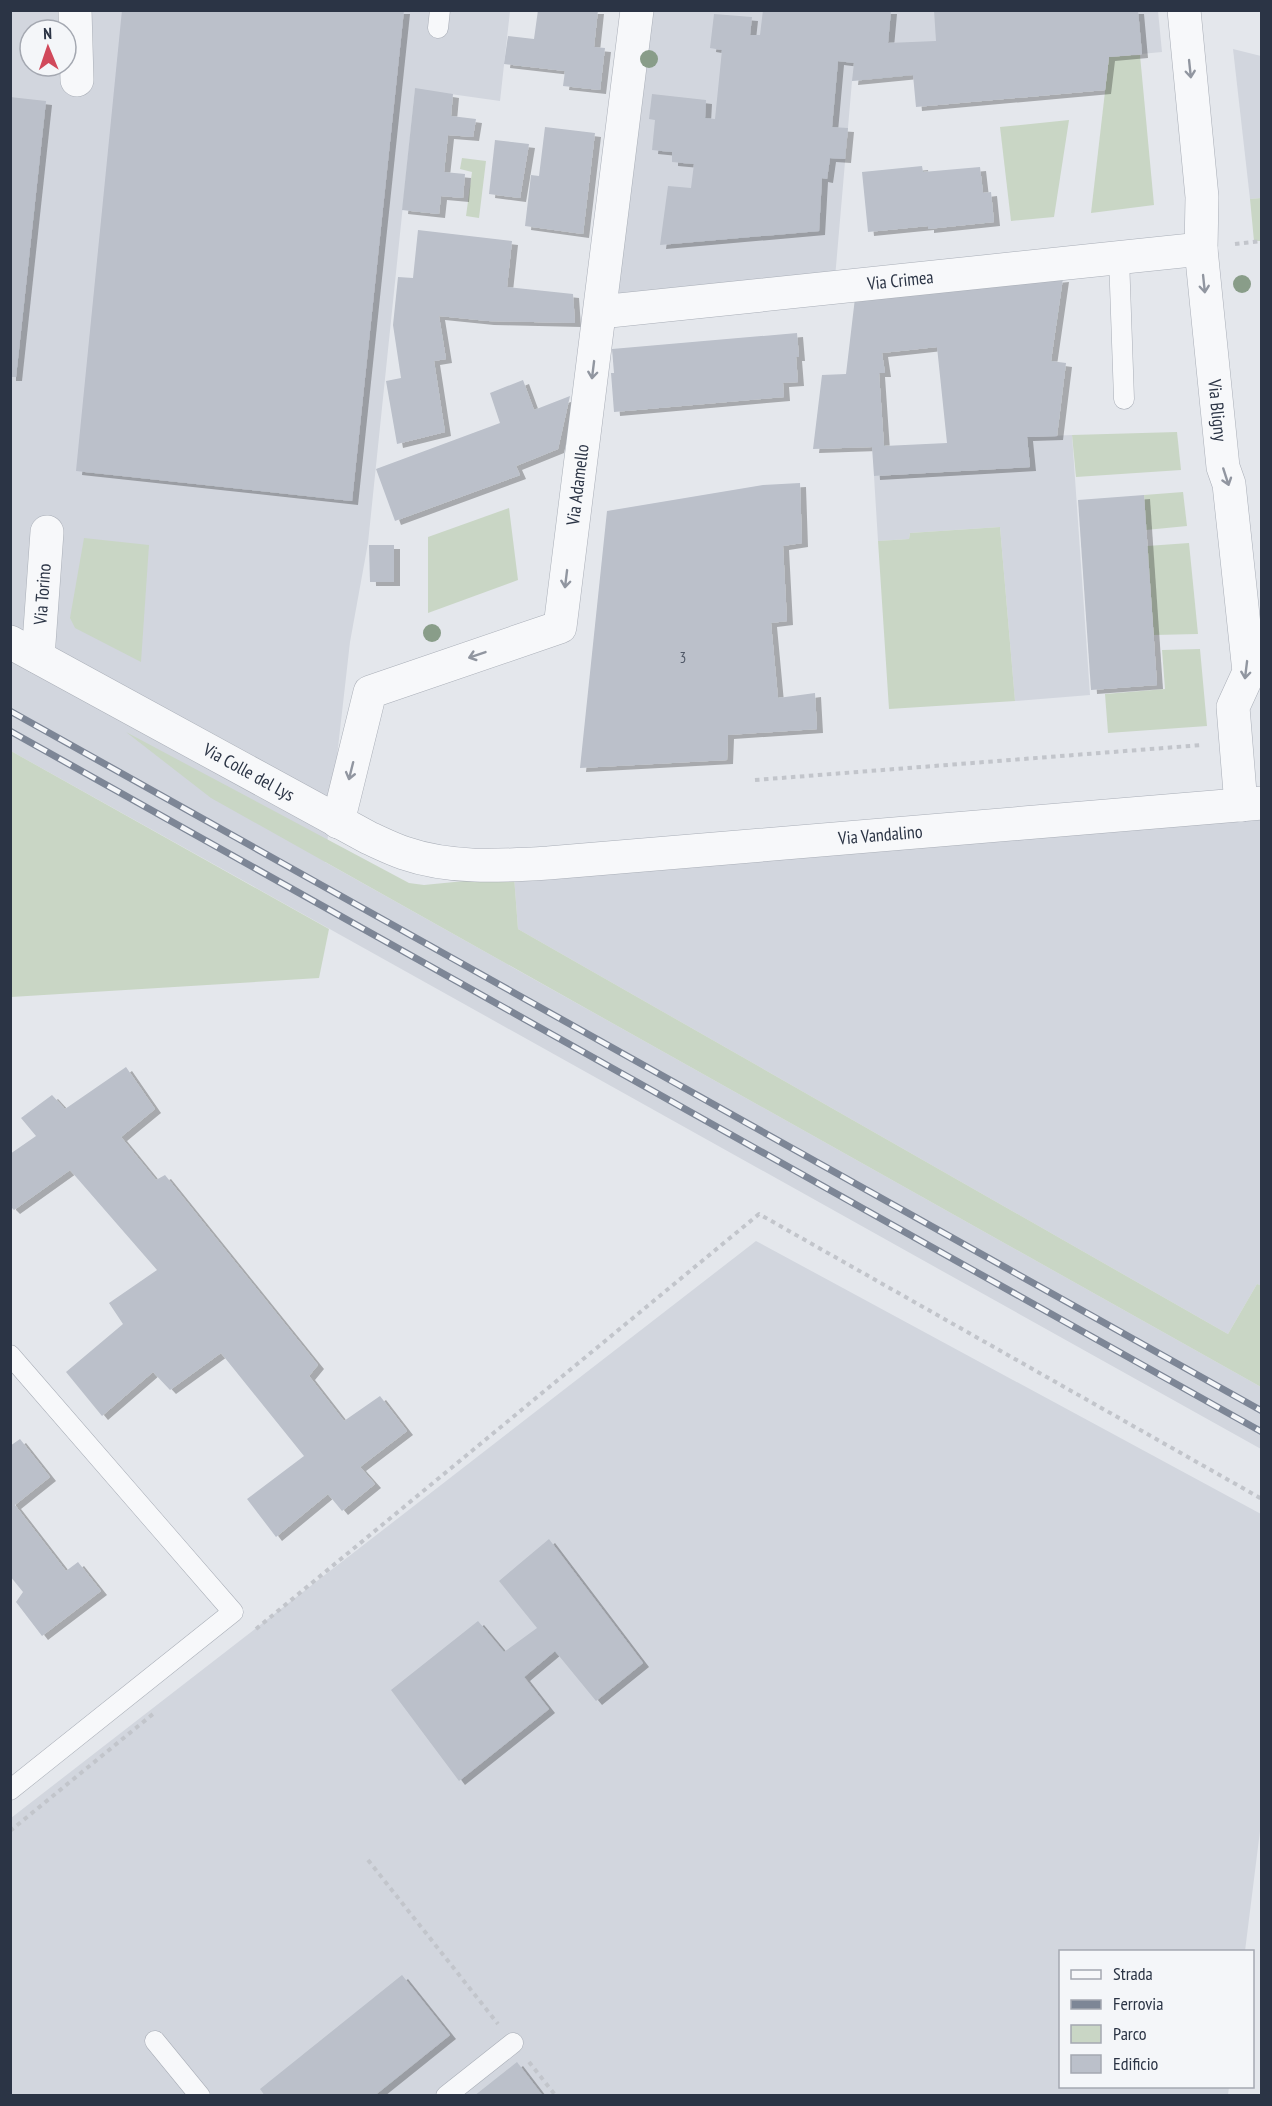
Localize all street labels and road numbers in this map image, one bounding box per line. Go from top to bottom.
street label: Via Crimea [865,265,935,295]
street label: Via Bligny [1203,377,1232,443]
street label: Via Adamello [561,443,594,528]
street label: Via Torino [28,562,56,627]
street label: Via Colle del Lys [198,737,299,806]
street label: Via Vandalino [836,820,924,850]

